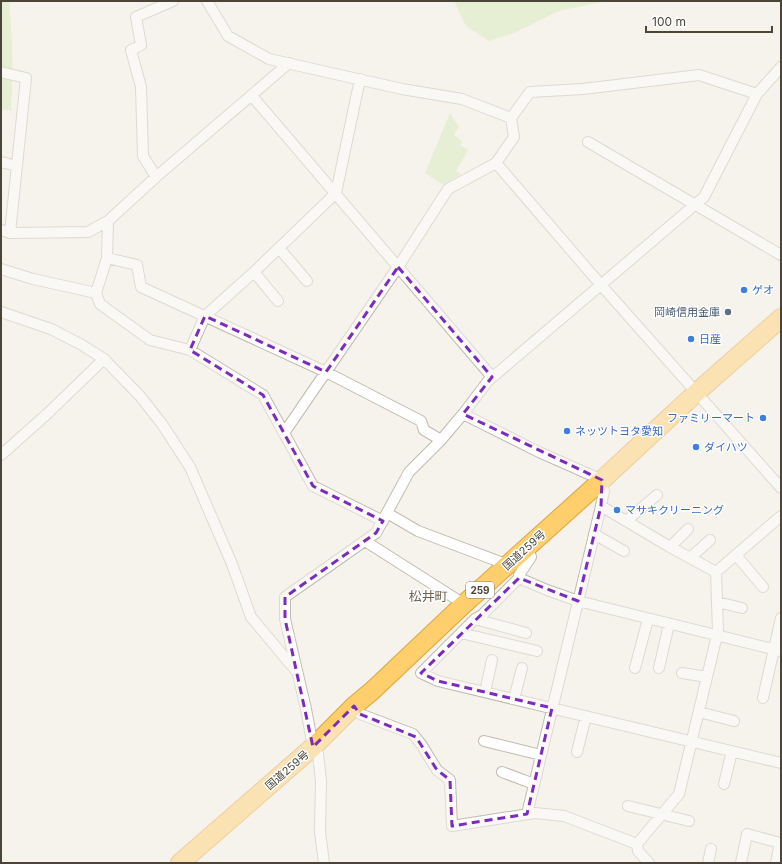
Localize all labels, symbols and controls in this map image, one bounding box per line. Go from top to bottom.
scale bar [646,8,772,34]
text: 100 m [652,14,686,29]
place label: ゲオ [752,283,774,297]
marker: ゲオ [739,285,749,295]
place label: 岡崎信用金庫 [654,305,720,319]
marker: 岡崎信用金庫 [723,307,733,317]
place label: 日産 [699,332,721,346]
marker: 日産 [686,334,696,344]
place label: ファミリーマート [667,411,755,425]
marker: ファミリーマート [758,413,768,423]
place label: ネッツトヨタ愛知 [575,424,663,438]
marker: ネッツトヨタ愛知 [562,426,572,436]
place label: ダイハツ [704,440,748,454]
marker: ダイハツ [691,442,701,452]
place label: マサキクリーニング [625,503,724,517]
marker: マサキクリーニング [612,505,622,515]
street label: 国道259号 [500,527,548,573]
road number: 259 [466,582,494,598]
district label: 松井町 [408,588,448,604]
street label: 国道259号 [262,747,312,793]

